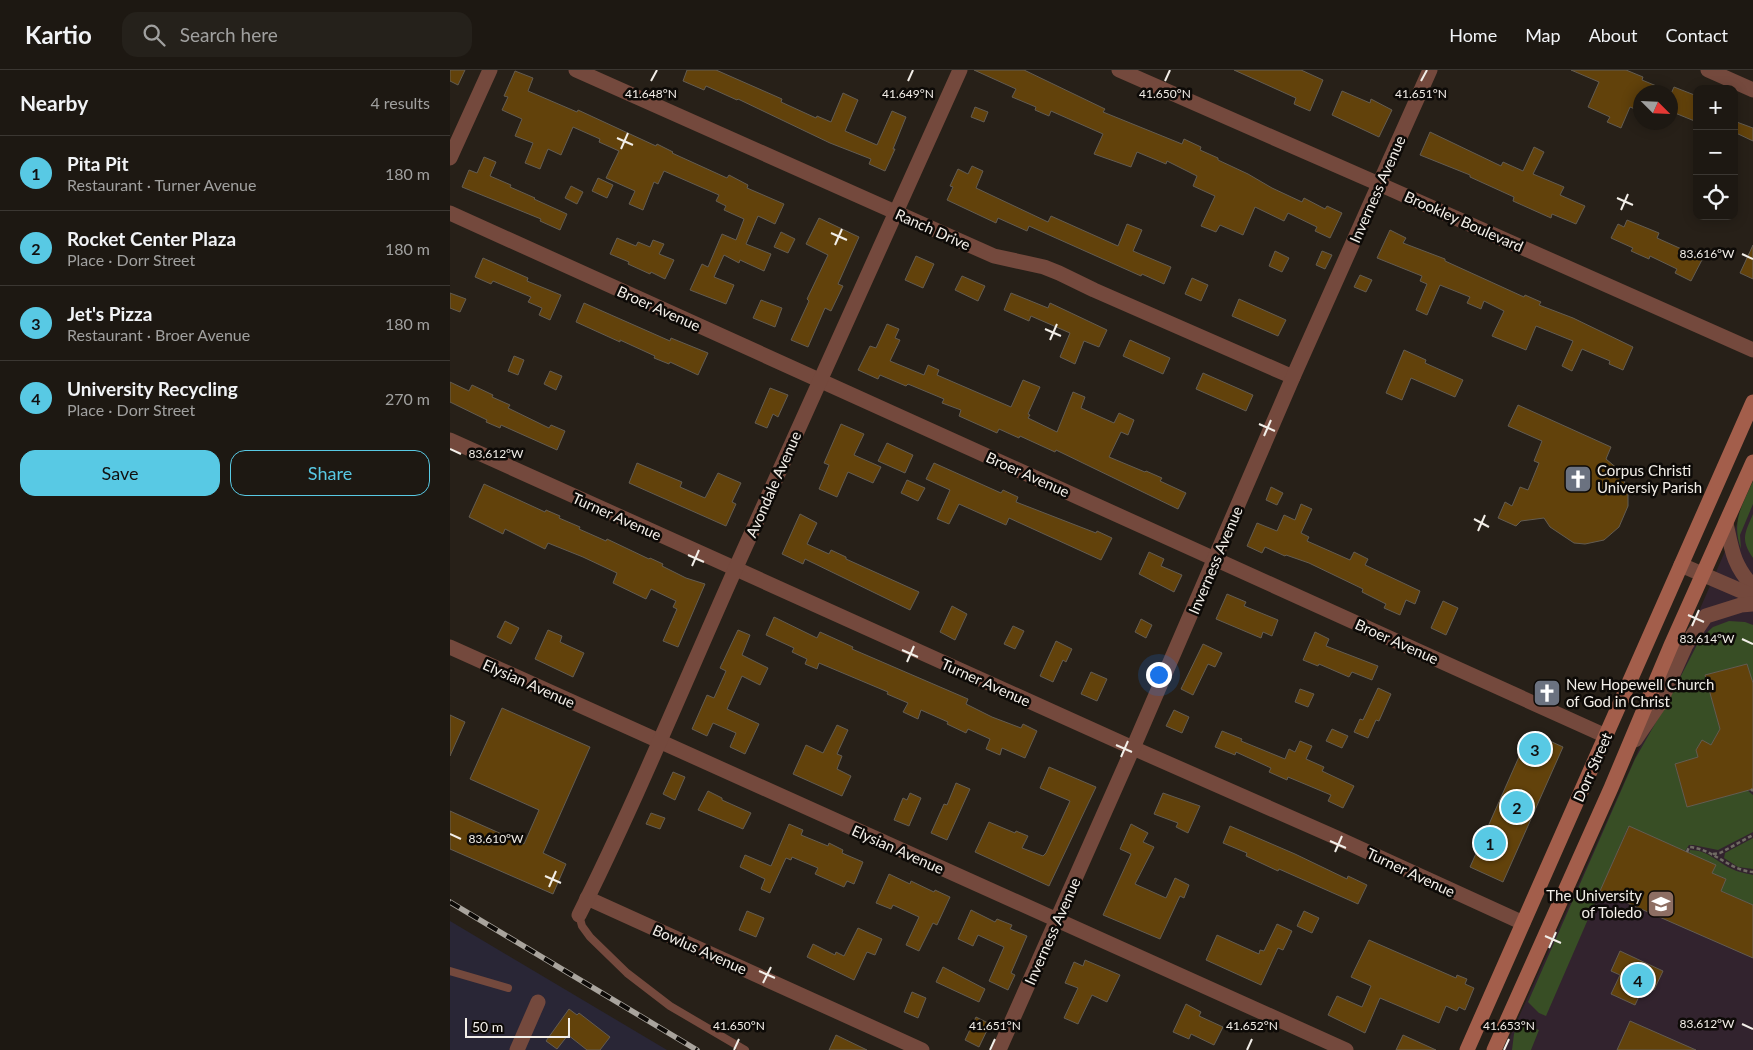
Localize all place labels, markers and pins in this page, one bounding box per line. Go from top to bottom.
place label: Corpus Christi Universiy Parish [1597,461,1702,496]
church icon: Corpus Christi Universiy Parish [1563,464,1593,494]
place label: New Hopewell Church of God in Christ [1566,675,1714,710]
church icon: New Hopewell Church of God in Christ [1532,678,1562,708]
pin: 3 [1519,730,1551,768]
pin: 2 [1501,788,1533,826]
pin: 1 [1474,824,1506,862]
place label: The University of Toledo [1546,886,1642,921]
school or university icon: The University of Toledo [1646,889,1676,919]
pin: 4 [1622,961,1654,999]

